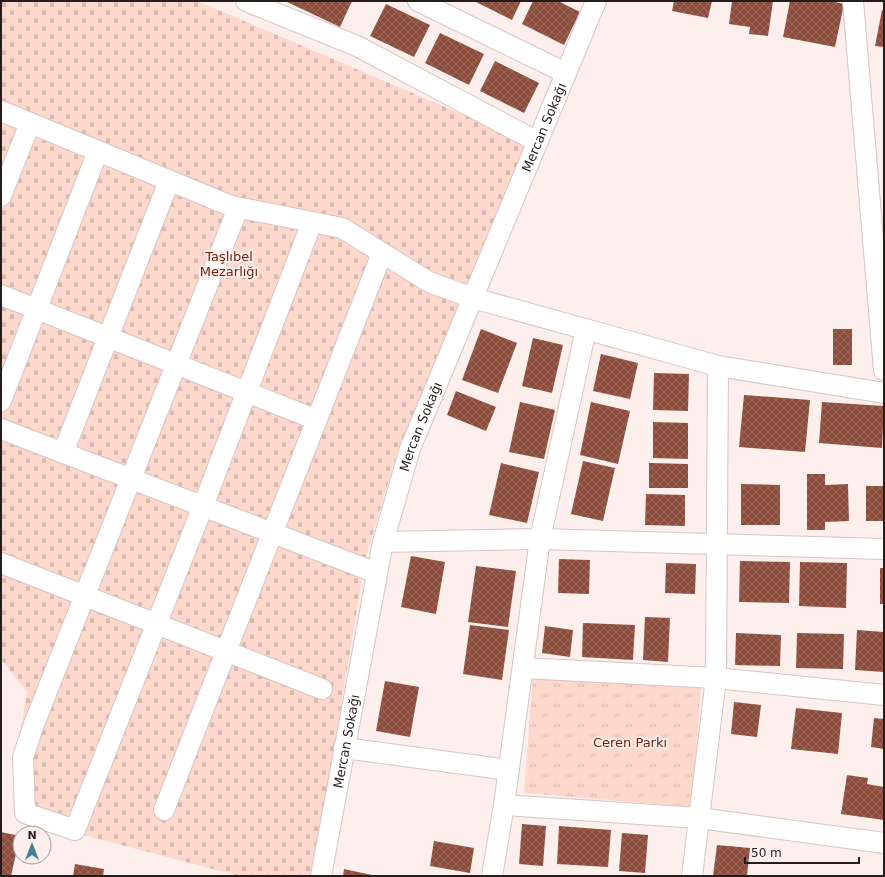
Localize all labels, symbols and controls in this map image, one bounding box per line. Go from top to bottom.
street label: Mercan Sokağı [518,80,569,174]
park label: Taşlıbel Mezarlığı [200,249,258,279]
street label: Mercan Sokağı [396,380,445,473]
street label: Mercan Sokağı [330,693,362,789]
park label: Ceren Parkı [593,735,667,750]
north arrow [12,825,52,865]
text: N [27,829,37,842]
scale bar [745,839,859,865]
text: 50 m [751,846,782,860]

